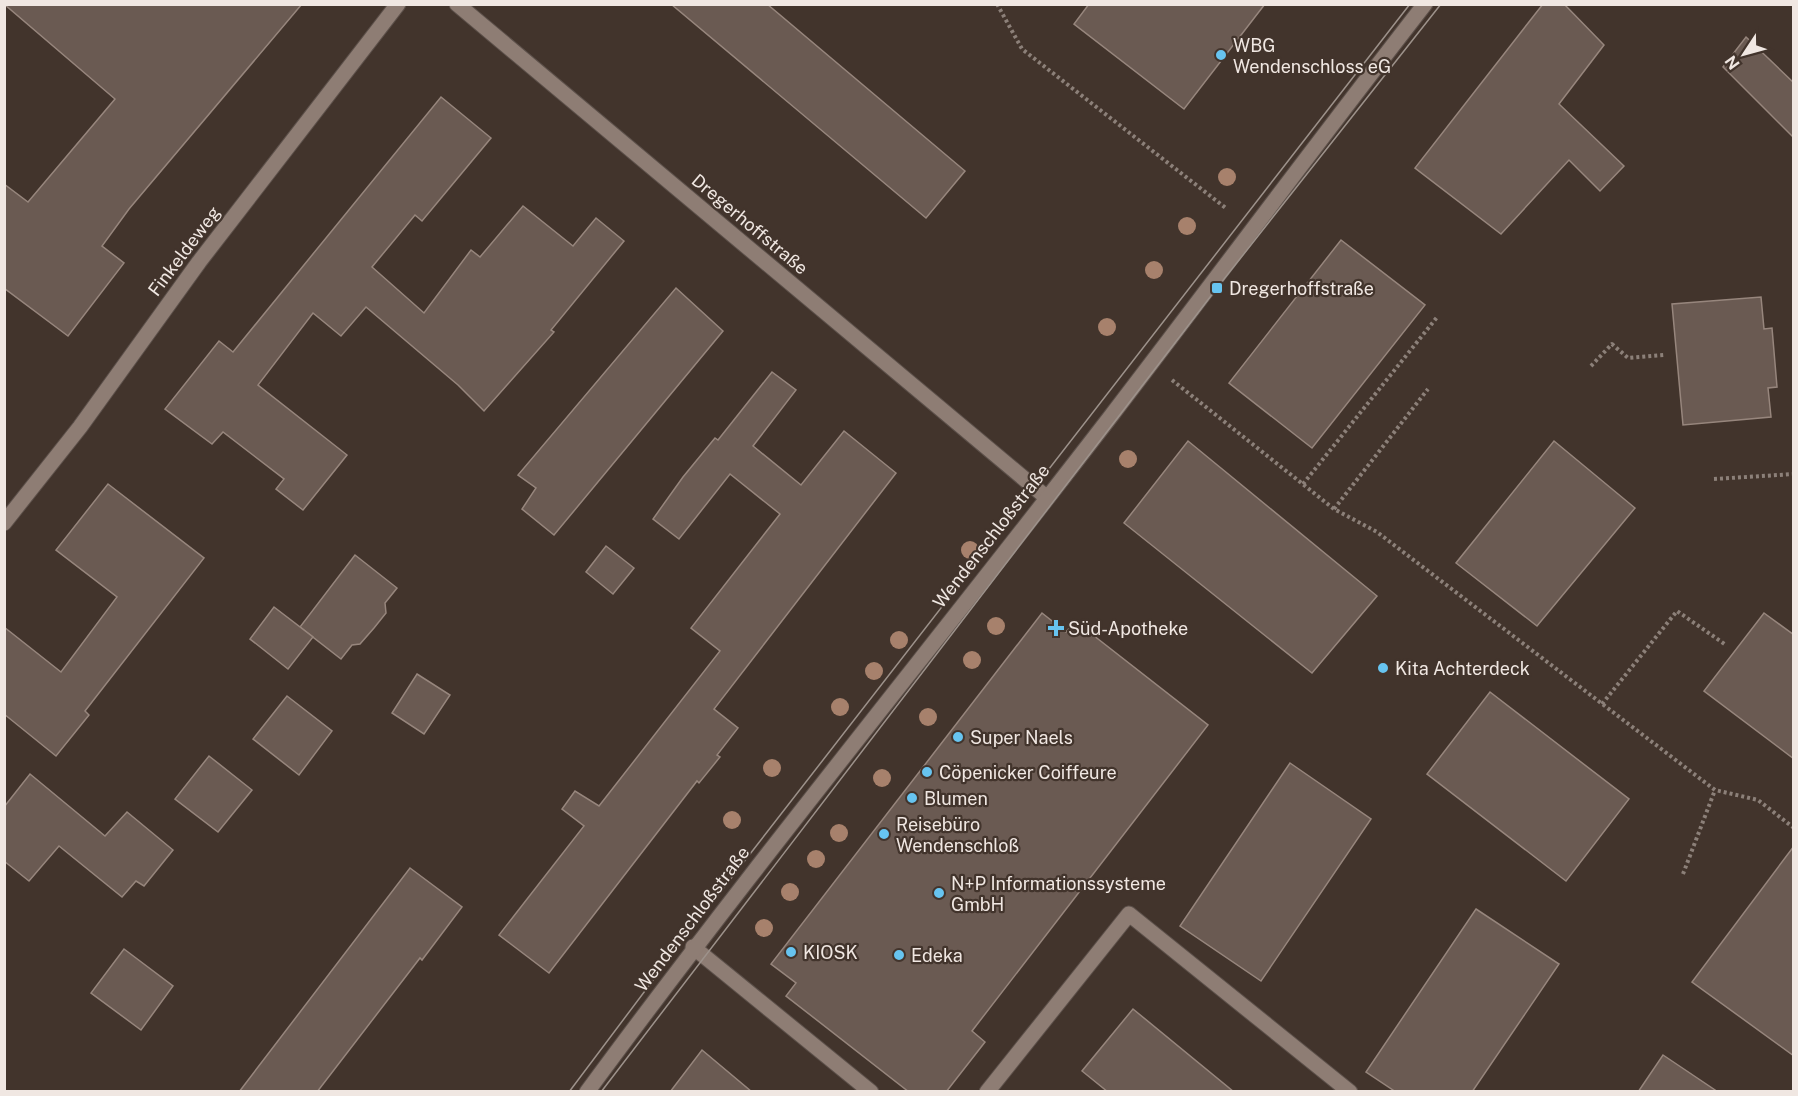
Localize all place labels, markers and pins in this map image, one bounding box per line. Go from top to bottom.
place label: WBG Wendenschloss eG [1233,35,1391,77]
marker: WBG Wendenschloss eG [1214,48,1228,62]
place label: Dregerhoffstraße [1229,278,1374,299]
marker: Dregerhoffstraße [1210,281,1224,295]
place label: Süd-Apotheke [1068,618,1188,639]
marker: Süd-Apotheke [1049,621,1063,635]
place label: Kita Achterdeck [1395,658,1530,679]
marker: Kita Achterdeck [1376,661,1390,675]
place label: Super Naels [970,727,1073,748]
marker: Super Naels [951,730,965,744]
place label: Cöpenicker Coiffeure [939,762,1117,783]
marker: Cöpenicker Coiffeure [920,765,934,779]
place label: Blumen [924,788,988,809]
marker: Blumen [905,791,919,805]
place label: Reisebüro Wendenschloß [896,814,1019,856]
marker: Reisebüro Wendenschloß [877,827,891,841]
place label: N+P Informationssysteme GmbH [951,873,1166,915]
marker: N+P Informationssysteme GmbH [932,886,946,900]
place label: KIOSK [803,942,858,963]
marker: KIOSK [784,945,798,959]
place label: Edeka [911,945,963,966]
marker: Edeka [892,948,906,962]

